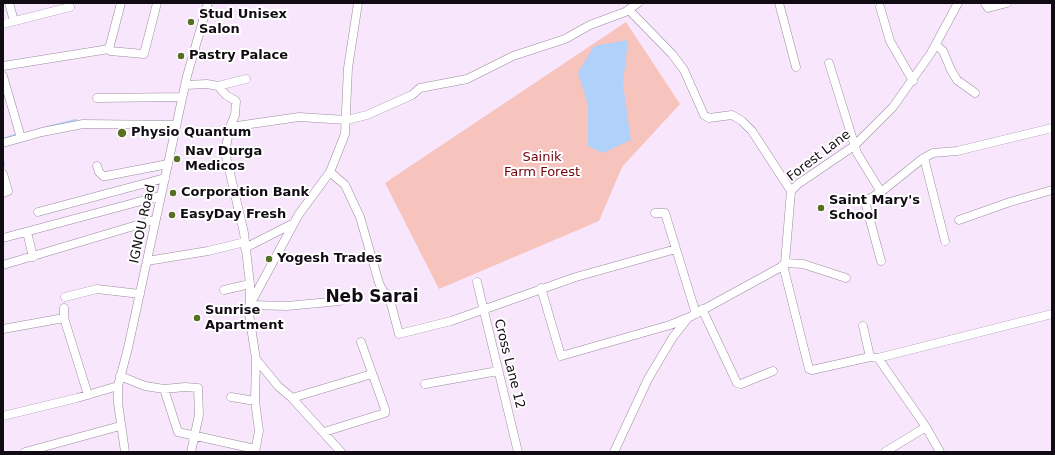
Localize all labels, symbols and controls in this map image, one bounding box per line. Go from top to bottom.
place label: Stud Unisex Salon [199,7,287,38]
marker: Stud Unisex Salon [186,17,196,27]
place label: Pastry Palace [189,48,288,64]
marker: Pastry Palace [176,51,186,61]
place label: Physio Quantum [131,125,251,141]
marker: Physio Quantum [116,127,128,139]
street label: Forest Lane [784,127,854,185]
place label: Nav Durga Medicos [185,144,262,175]
park label: Sainik Farm Forest [504,150,580,181]
marker: Nav Durga Medicos [172,154,182,164]
street label: IGNOU Road [127,183,159,265]
place label: Corporation Bank [181,185,309,201]
marker: Corporation Bank [168,188,178,198]
place label: Saint Mary's School [829,193,920,224]
marker: Saint Mary's School [816,203,826,213]
place label: EasyDay Fresh [180,207,286,223]
marker: EasyDay Fresh [167,210,177,220]
place label: Yogesh Trades [277,251,382,267]
marker: Yogesh Trades [264,254,274,264]
district label: Neb Sarai [325,288,419,308]
place label: Sunrise Apartment [205,303,284,334]
marker: Sunrise Apartment [192,313,202,323]
street label: Cross Lane 12 [490,318,528,410]

